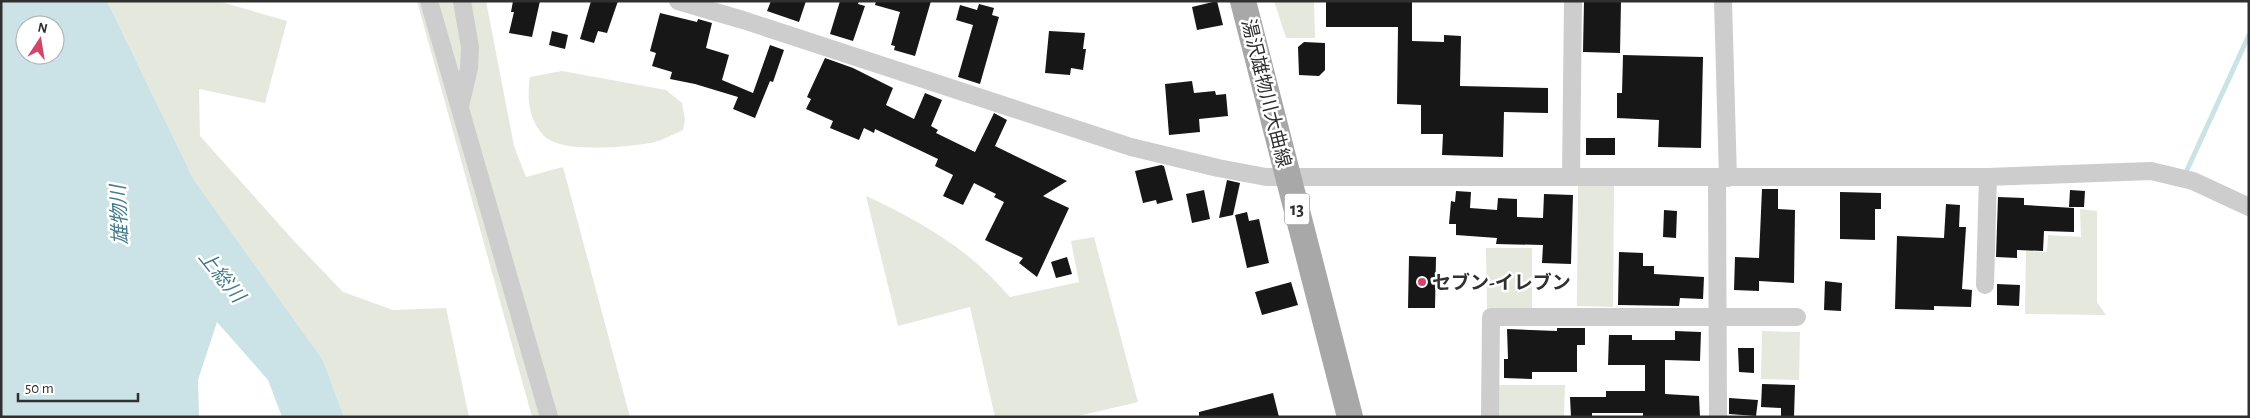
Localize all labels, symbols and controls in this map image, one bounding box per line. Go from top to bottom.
north arrow [15,15,65,65]
street label: 湯沢雄物川大曲線 [1238,17,1294,169]
text: N [36,20,49,36]
water label: 雄物川 [107,182,132,245]
road number: 13 [1284,193,1310,224]
water label: 上総川 [195,246,250,308]
place label: セブン-イレブン [1432,272,1571,293]
marker: セブン-イレブン [1416,276,1428,288]
scale bar [18,370,138,402]
text: 50 m [25,381,54,396]

